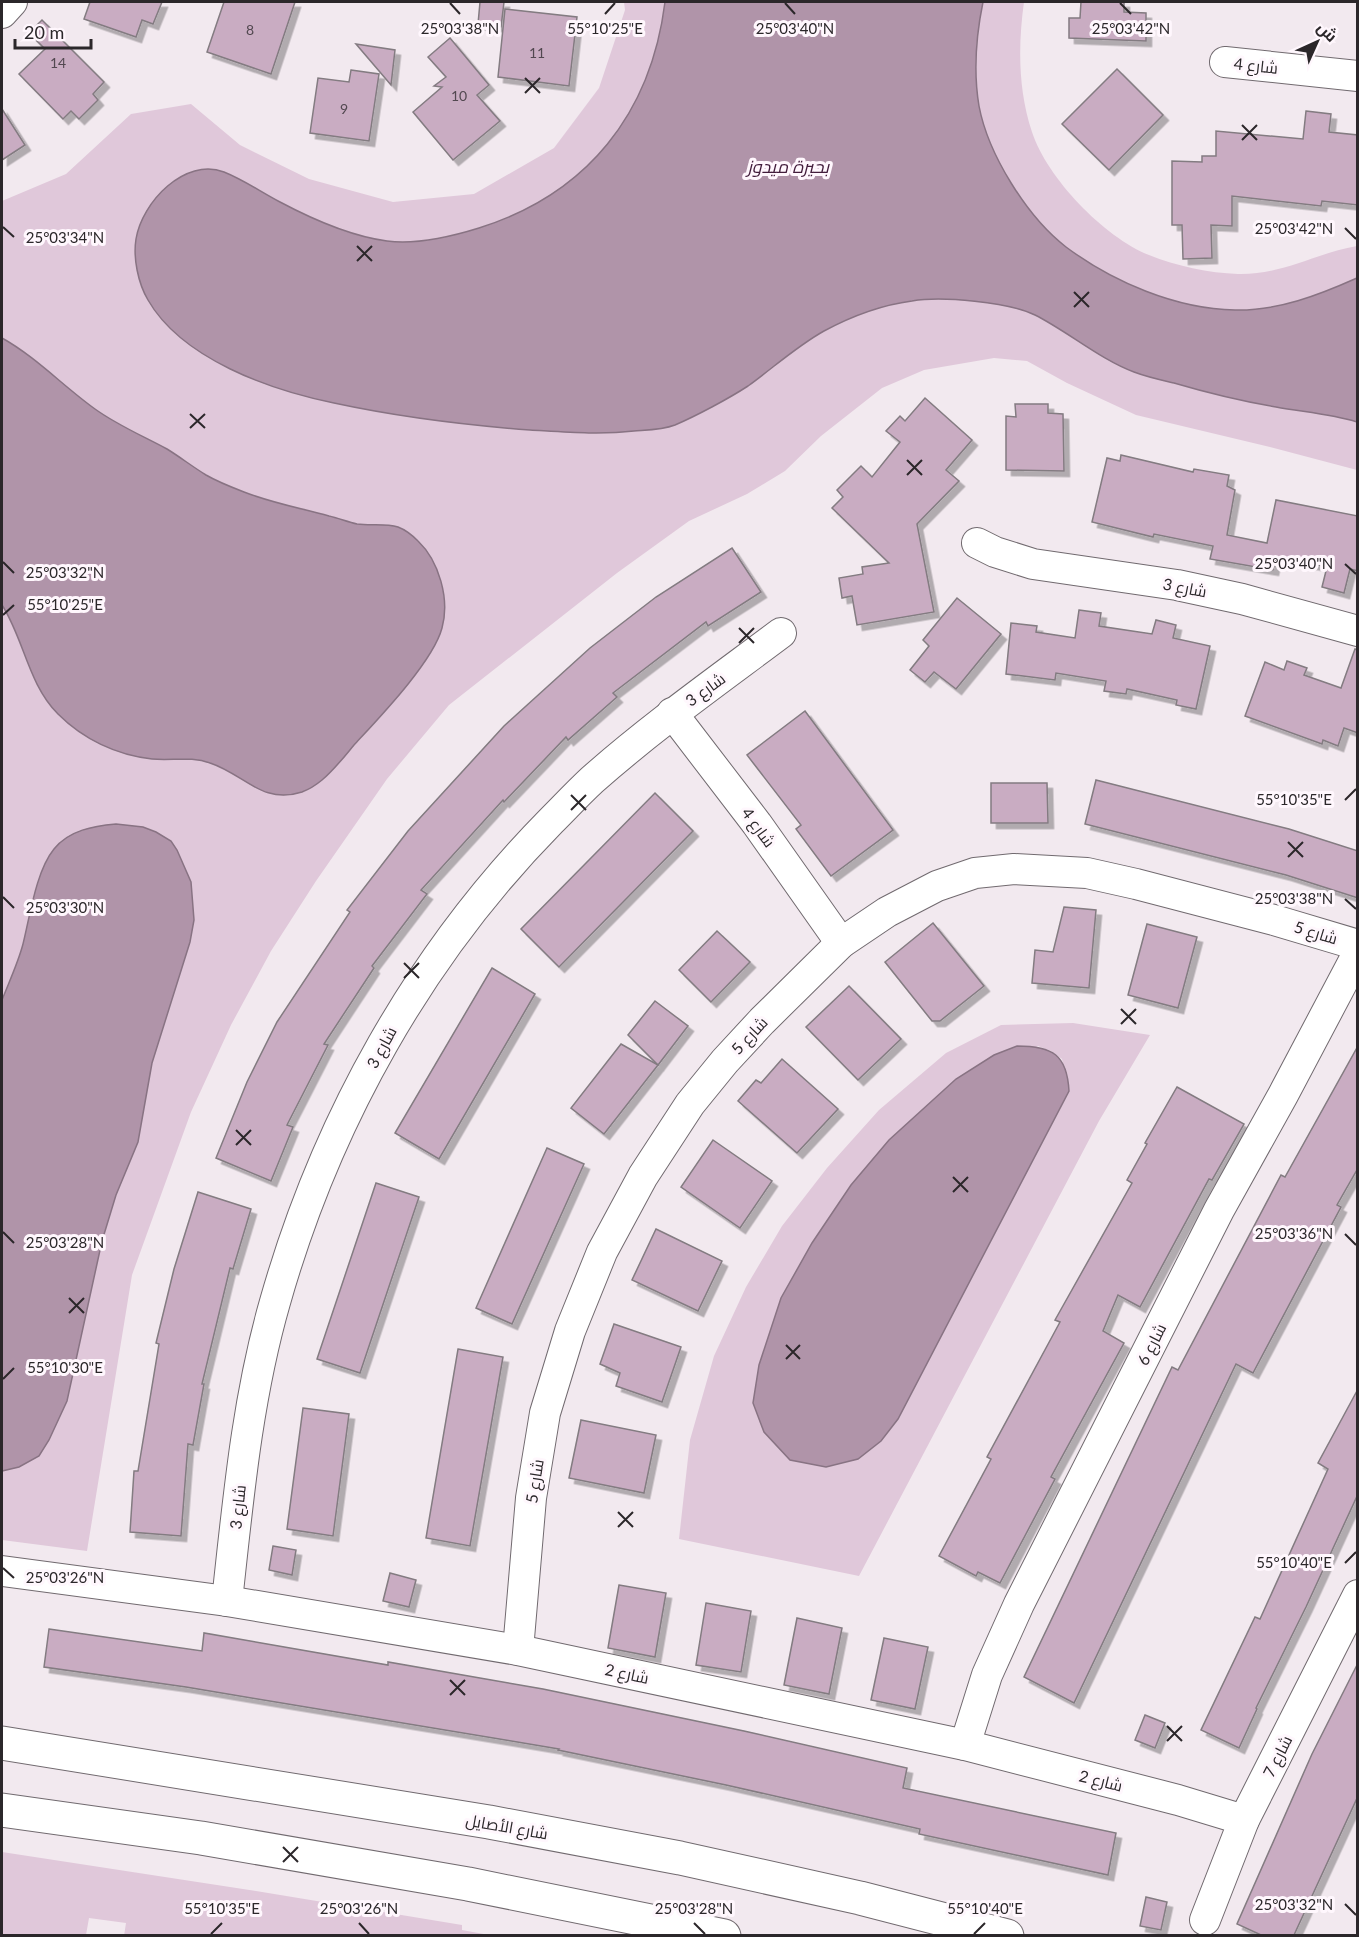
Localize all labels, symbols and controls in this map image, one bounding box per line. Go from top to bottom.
scale bar [15,12,92,50]
north arrow [1287,12,1347,72]
text: ش [1313,17,1342,46]
text: 25°03'38"N [421,19,499,37]
text: 55°10'25"E [567,19,643,37]
text: 25°03'40"N [756,19,834,37]
text: 25°03'42"N [1092,19,1170,37]
text: 20 m [24,21,64,43]
house number: 8 [246,21,254,38]
house number: 11 [529,44,545,61]
street label: شارع 4 [1233,53,1279,80]
house number: 14 [50,54,66,71]
house number: 10 [451,87,467,104]
house number: 9 [340,100,348,117]
water label: بحيرة ميدوز [745,155,830,177]
text: 25°03'42"N [1255,219,1333,237]
text: 25°03'34"N [26,228,104,246]
text: 25°03'40"N [1255,554,1333,572]
text: 25°03'32"N [26,563,104,581]
street label: شارع 3 [1161,573,1209,604]
text: 55°10'25"E [27,595,103,613]
street label: شارع 3 [681,668,730,712]
text: 55°10'35"E [1256,790,1332,808]
street label: شارع 4 [736,803,780,852]
text: 25°03'38"N [1255,889,1333,907]
text: 25°03'30"N [26,898,104,916]
street label: شارع 5 [1291,916,1340,950]
street label: شارع 5 [727,1012,773,1060]
street label: شارع 3 [362,1023,402,1072]
text: 25°03'36"N [1255,1224,1333,1242]
text: 25°03'28"N [26,1233,104,1251]
street label: شارع 6 [1132,1320,1172,1369]
text: 55°10'30"E [27,1358,103,1376]
street label: شارع 5 [521,1458,550,1505]
street label: شارع 3 [225,1484,252,1530]
text: 55°10'40"E [1256,1553,1332,1571]
text: 25°03'26"N [26,1568,104,1586]
street label: شارع 2 [603,1659,651,1690]
street label: شارع 7 [1258,1732,1298,1781]
street label: شارع 2 [1076,1765,1125,1797]
street label: شارع الأصايل [464,1809,550,1846]
text: 25°03'32"N [1255,1895,1333,1913]
text: 55°10'35"E [184,1899,260,1917]
text: 25°03'26"N [320,1899,398,1917]
text: 25°03'28"N [655,1899,733,1917]
text: 55°10'40"E [947,1899,1023,1917]

